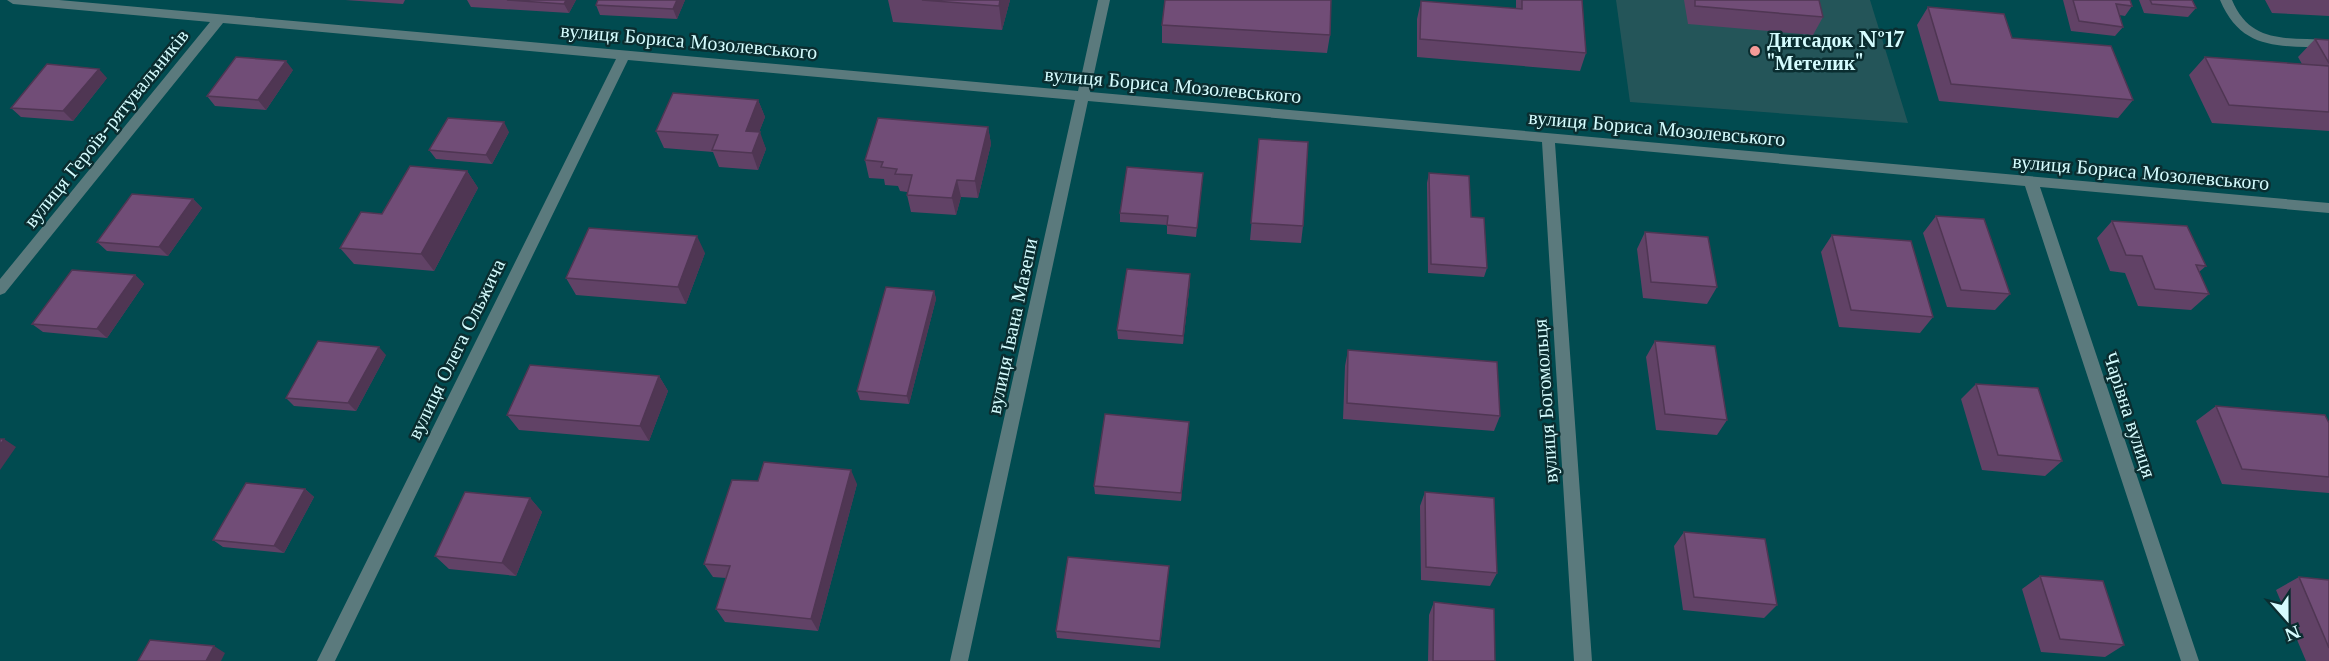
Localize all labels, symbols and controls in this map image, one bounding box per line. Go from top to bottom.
street label: вулиця Бориса Мозолевського [560,18,818,64]
street label: вулиця Героїв-рятувальників [18,24,194,232]
place label: Дитсадок №17 "Метелик" [1767,28,1905,75]
marker: Дитсадок №17 "Метелик" [1748,44,1762,58]
street label: вулиця Бориса Мозолевського [1044,62,1302,108]
street label: вулиця Бориса Мозолевського [1528,105,1786,151]
street label: вулиця Бориса Мозолевського [2012,149,2270,195]
street label: вулиця Івана Мазепи [982,236,1042,416]
street label: вулиця Олега Ольжича [402,255,510,443]
street label: вулиця Богомольця [1527,318,1563,484]
street label: Чарівна вулиця [2098,349,2162,481]
north arrow [2257,589,2317,649]
text: N [2282,621,2303,645]

